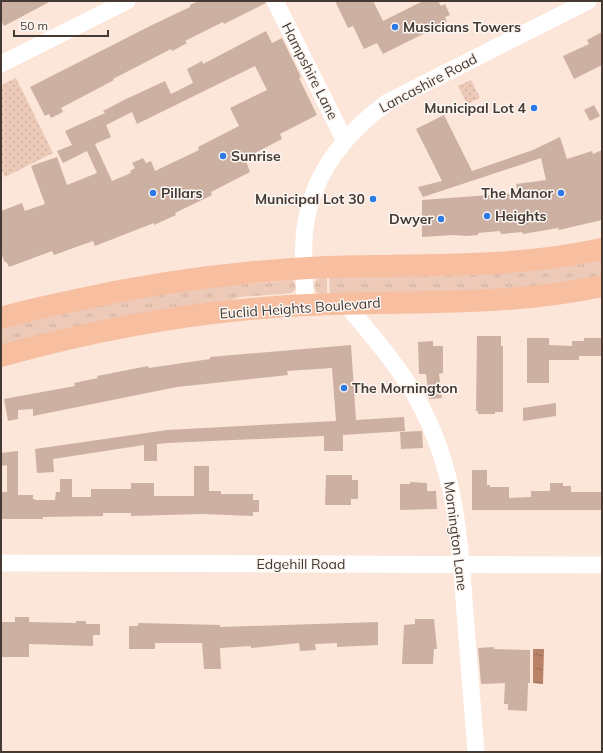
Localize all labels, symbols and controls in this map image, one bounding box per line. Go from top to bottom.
scale bar [14,12,108,38]
text: 50 m [20,18,48,33]
place label: Musicians Towers [403,18,521,36]
street label: Hampshire Lane [278,20,342,122]
marker: Musicians Towers [390,22,400,32]
street label: Lancashire Road [376,50,480,116]
place label: Municipal Lot 4 [424,99,527,117]
marker: Municipal Lot 4 [529,103,539,113]
place label: Sunrise [231,147,281,165]
marker: Sunrise [218,151,228,161]
place label: Pillars [161,184,202,202]
place label: The Manor [481,184,553,202]
marker: Pillars [148,188,158,198]
marker: The Manor [556,188,566,198]
place label: Municipal Lot 30 [255,190,365,208]
marker: Municipal Lot 30 [368,194,378,204]
place label: Heights [495,207,547,225]
place label: Dwyer [389,210,433,228]
marker: Heights [482,211,492,221]
marker: Dwyer [436,214,446,224]
street label: Euclid Heights Boulevard [219,293,381,323]
place label: The Mornington [352,379,458,397]
marker: The Mornington [339,383,349,393]
street label: Mornington Lane [440,480,472,592]
street label: Edgehill Road [257,555,345,573]

